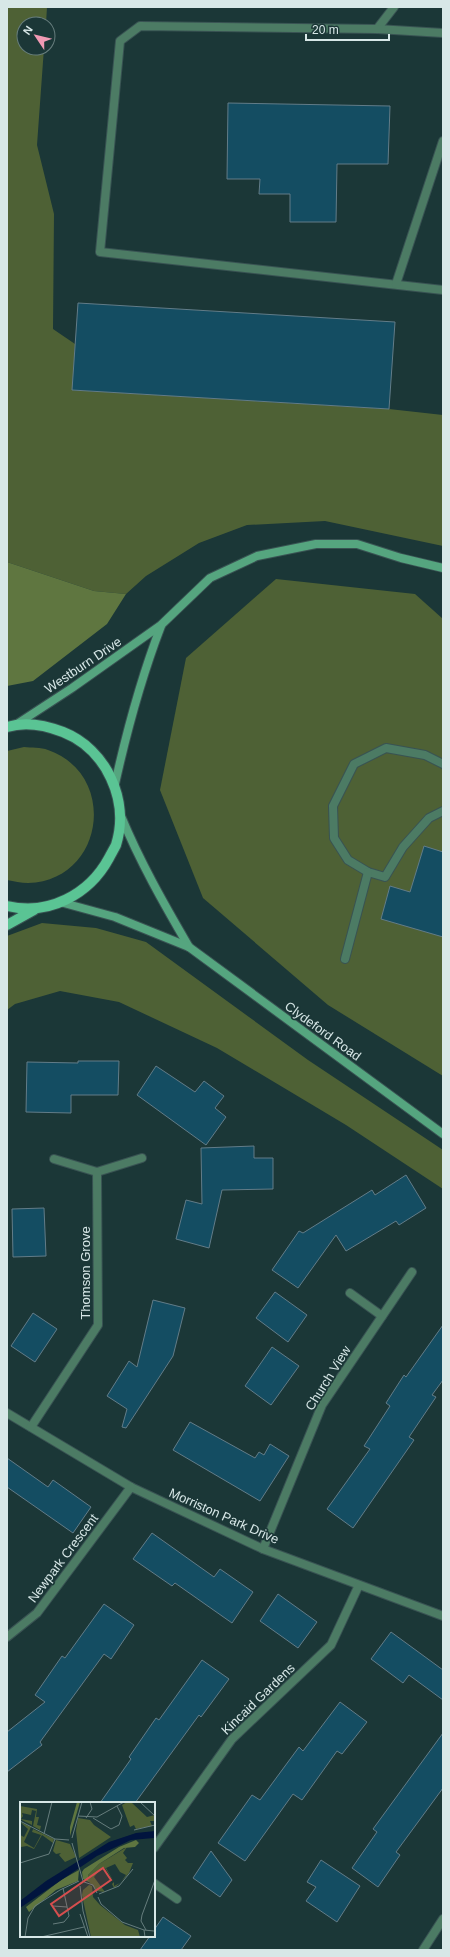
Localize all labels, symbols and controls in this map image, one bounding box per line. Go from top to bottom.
north arrow [16,16,56,56]
scale bar [306,16,389,42]
text: 20 m [312,23,339,37]
text: N [21,24,35,37]
street label: Westburn Drive [42,634,124,696]
street label: Clydeford Road [282,998,364,1064]
street label: Thomson Grove [78,1226,93,1320]
street label: Church View [302,1342,354,1413]
street label: Morriston Park Drive [167,1485,281,1547]
street label: Newpark Crescent [25,1510,101,1605]
street label: Kincaid Gardens [218,1660,298,1738]
inset map [20,1802,155,1937]

